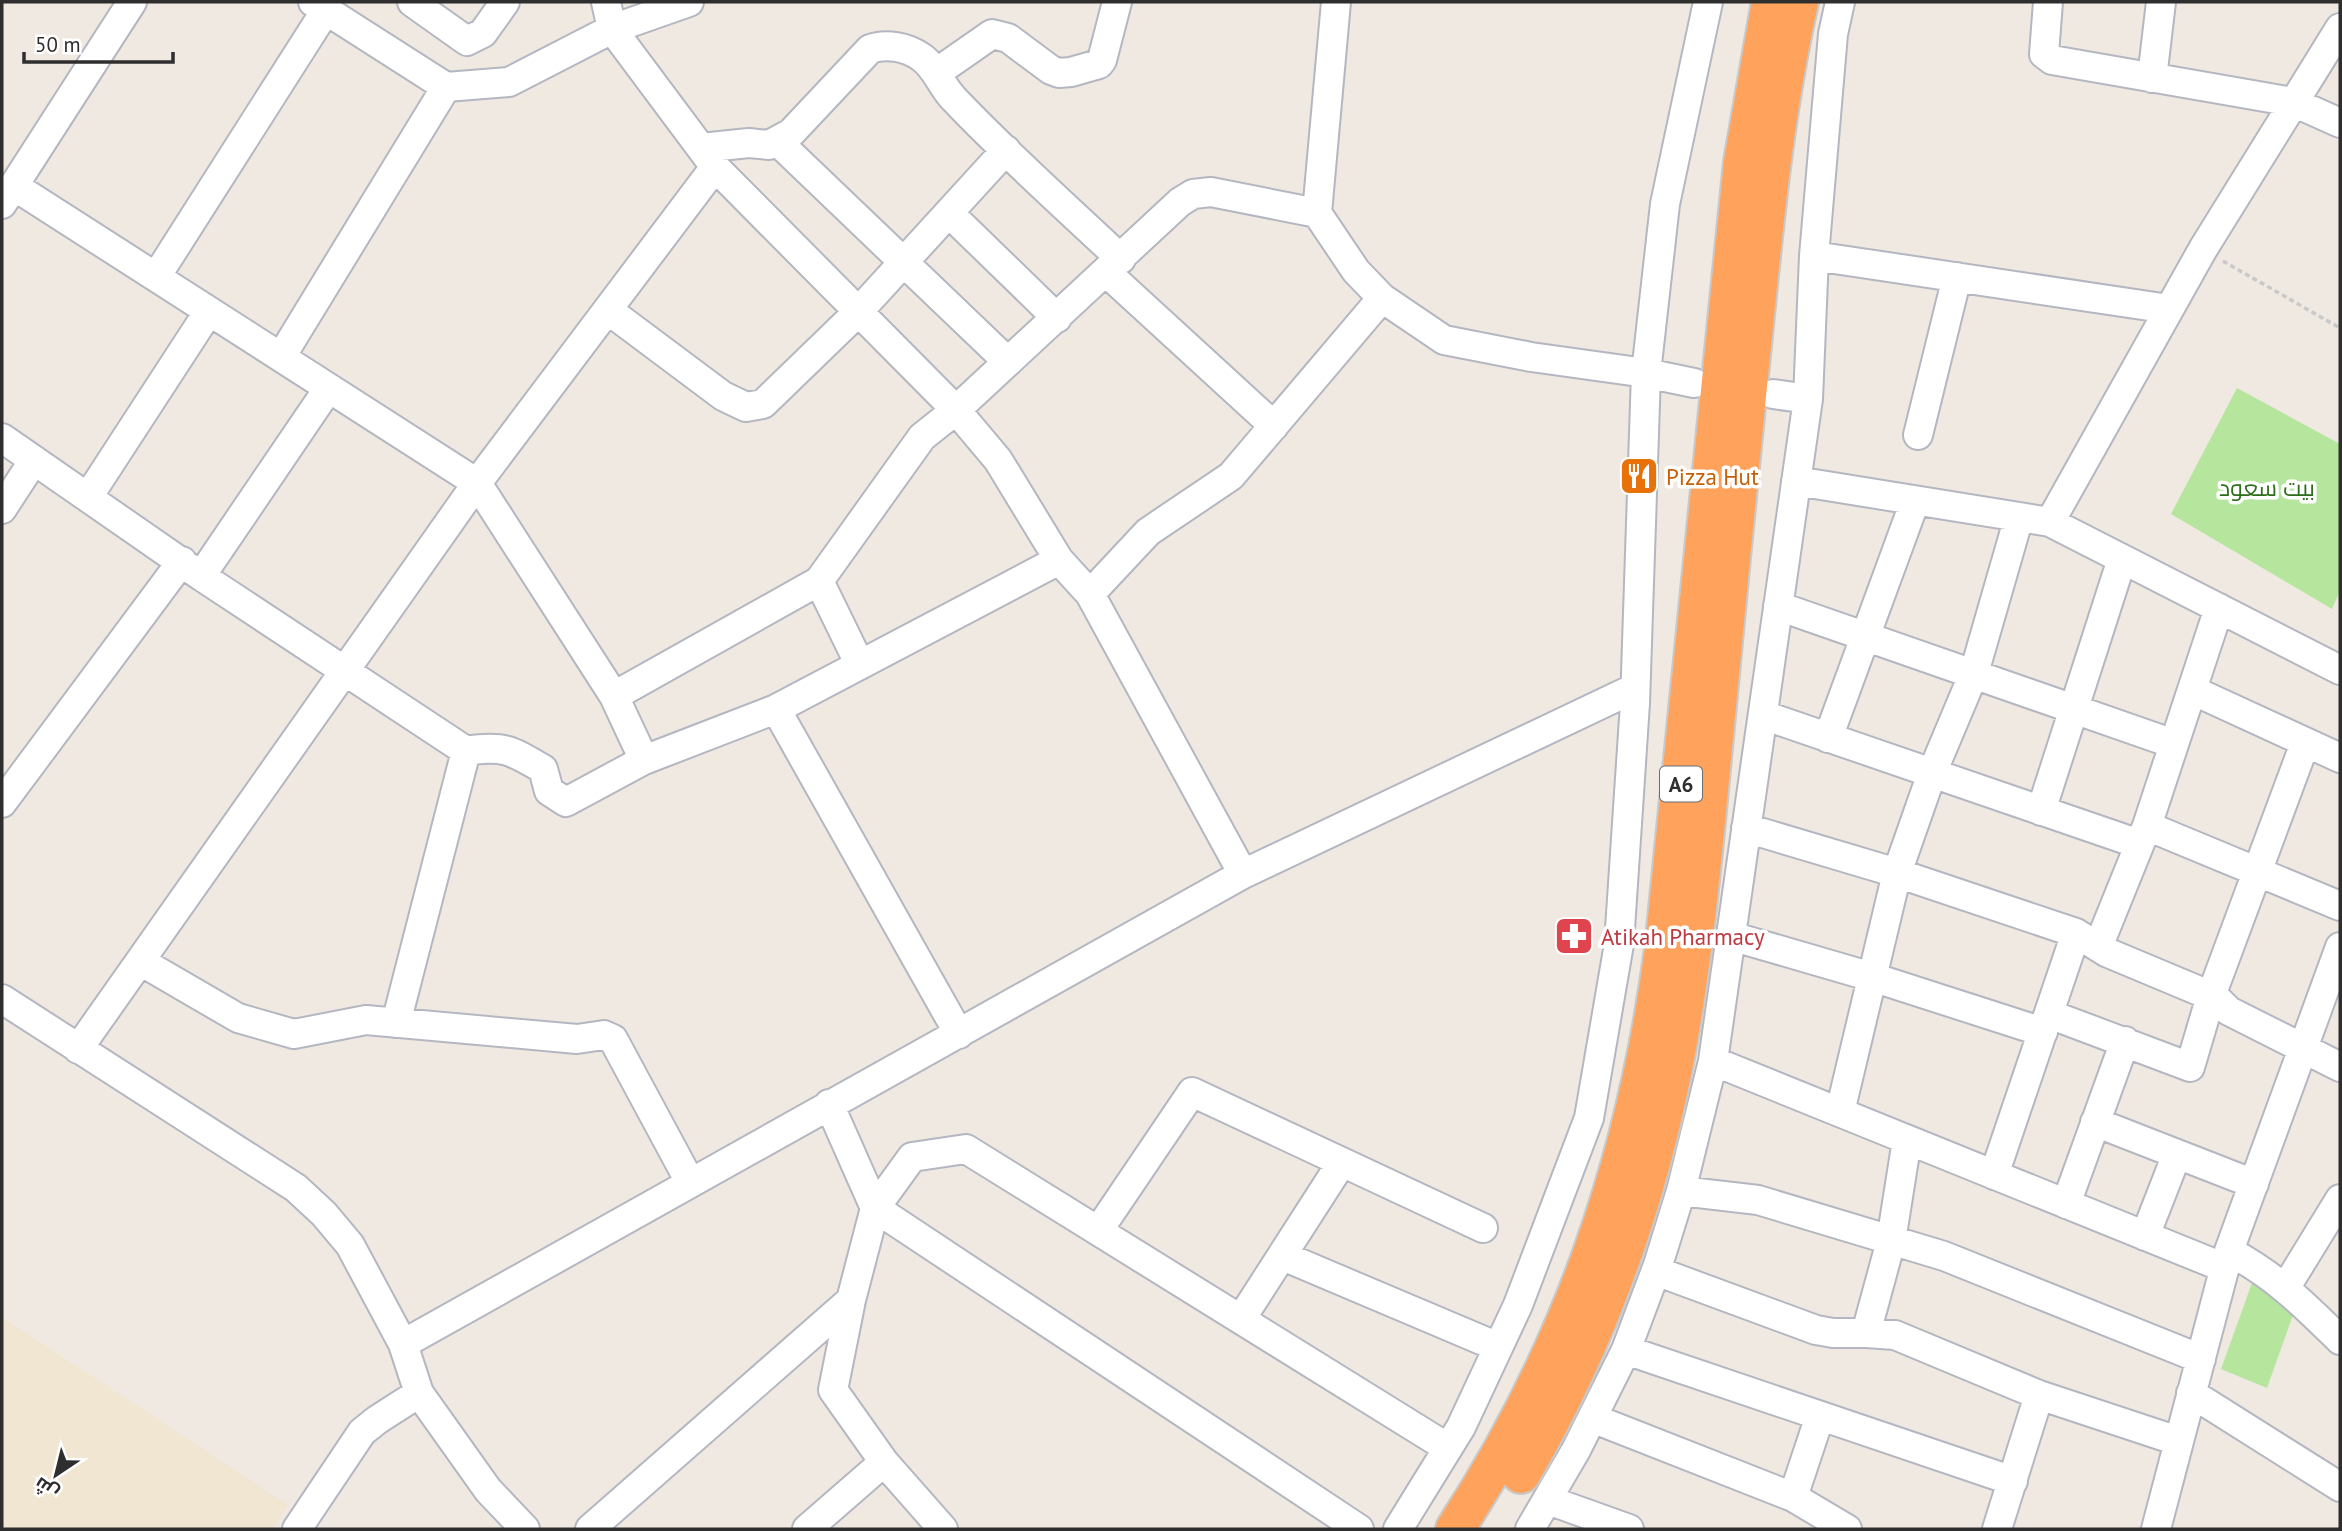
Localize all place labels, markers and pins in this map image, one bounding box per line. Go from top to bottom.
restaurant icon: Pizza Hut [1618,455,1660,497]
place label: Pizza Hut [1666,462,1759,491]
pharmacy icon: Atikah Pharmacy [1553,915,1595,957]
place label: Atikah Pharmacy [1601,922,1765,951]

